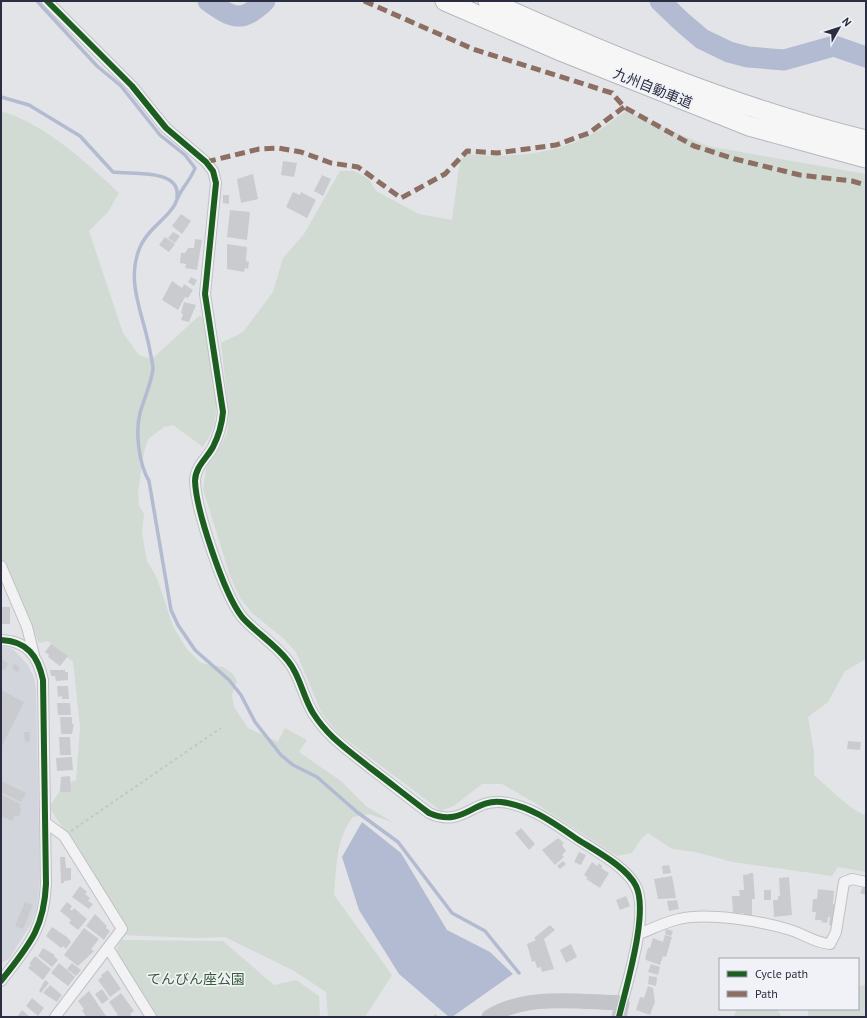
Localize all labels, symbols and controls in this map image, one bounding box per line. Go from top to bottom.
north arrow [819,8,859,48]
text: N [839,14,854,29]
street label: 九州自動車道 [611,64,695,112]
legend [719,958,859,1010]
text: Cycle path [755,966,808,981]
park label: てんびん座公園 [147,970,245,988]
text: Path [755,986,778,1001]

